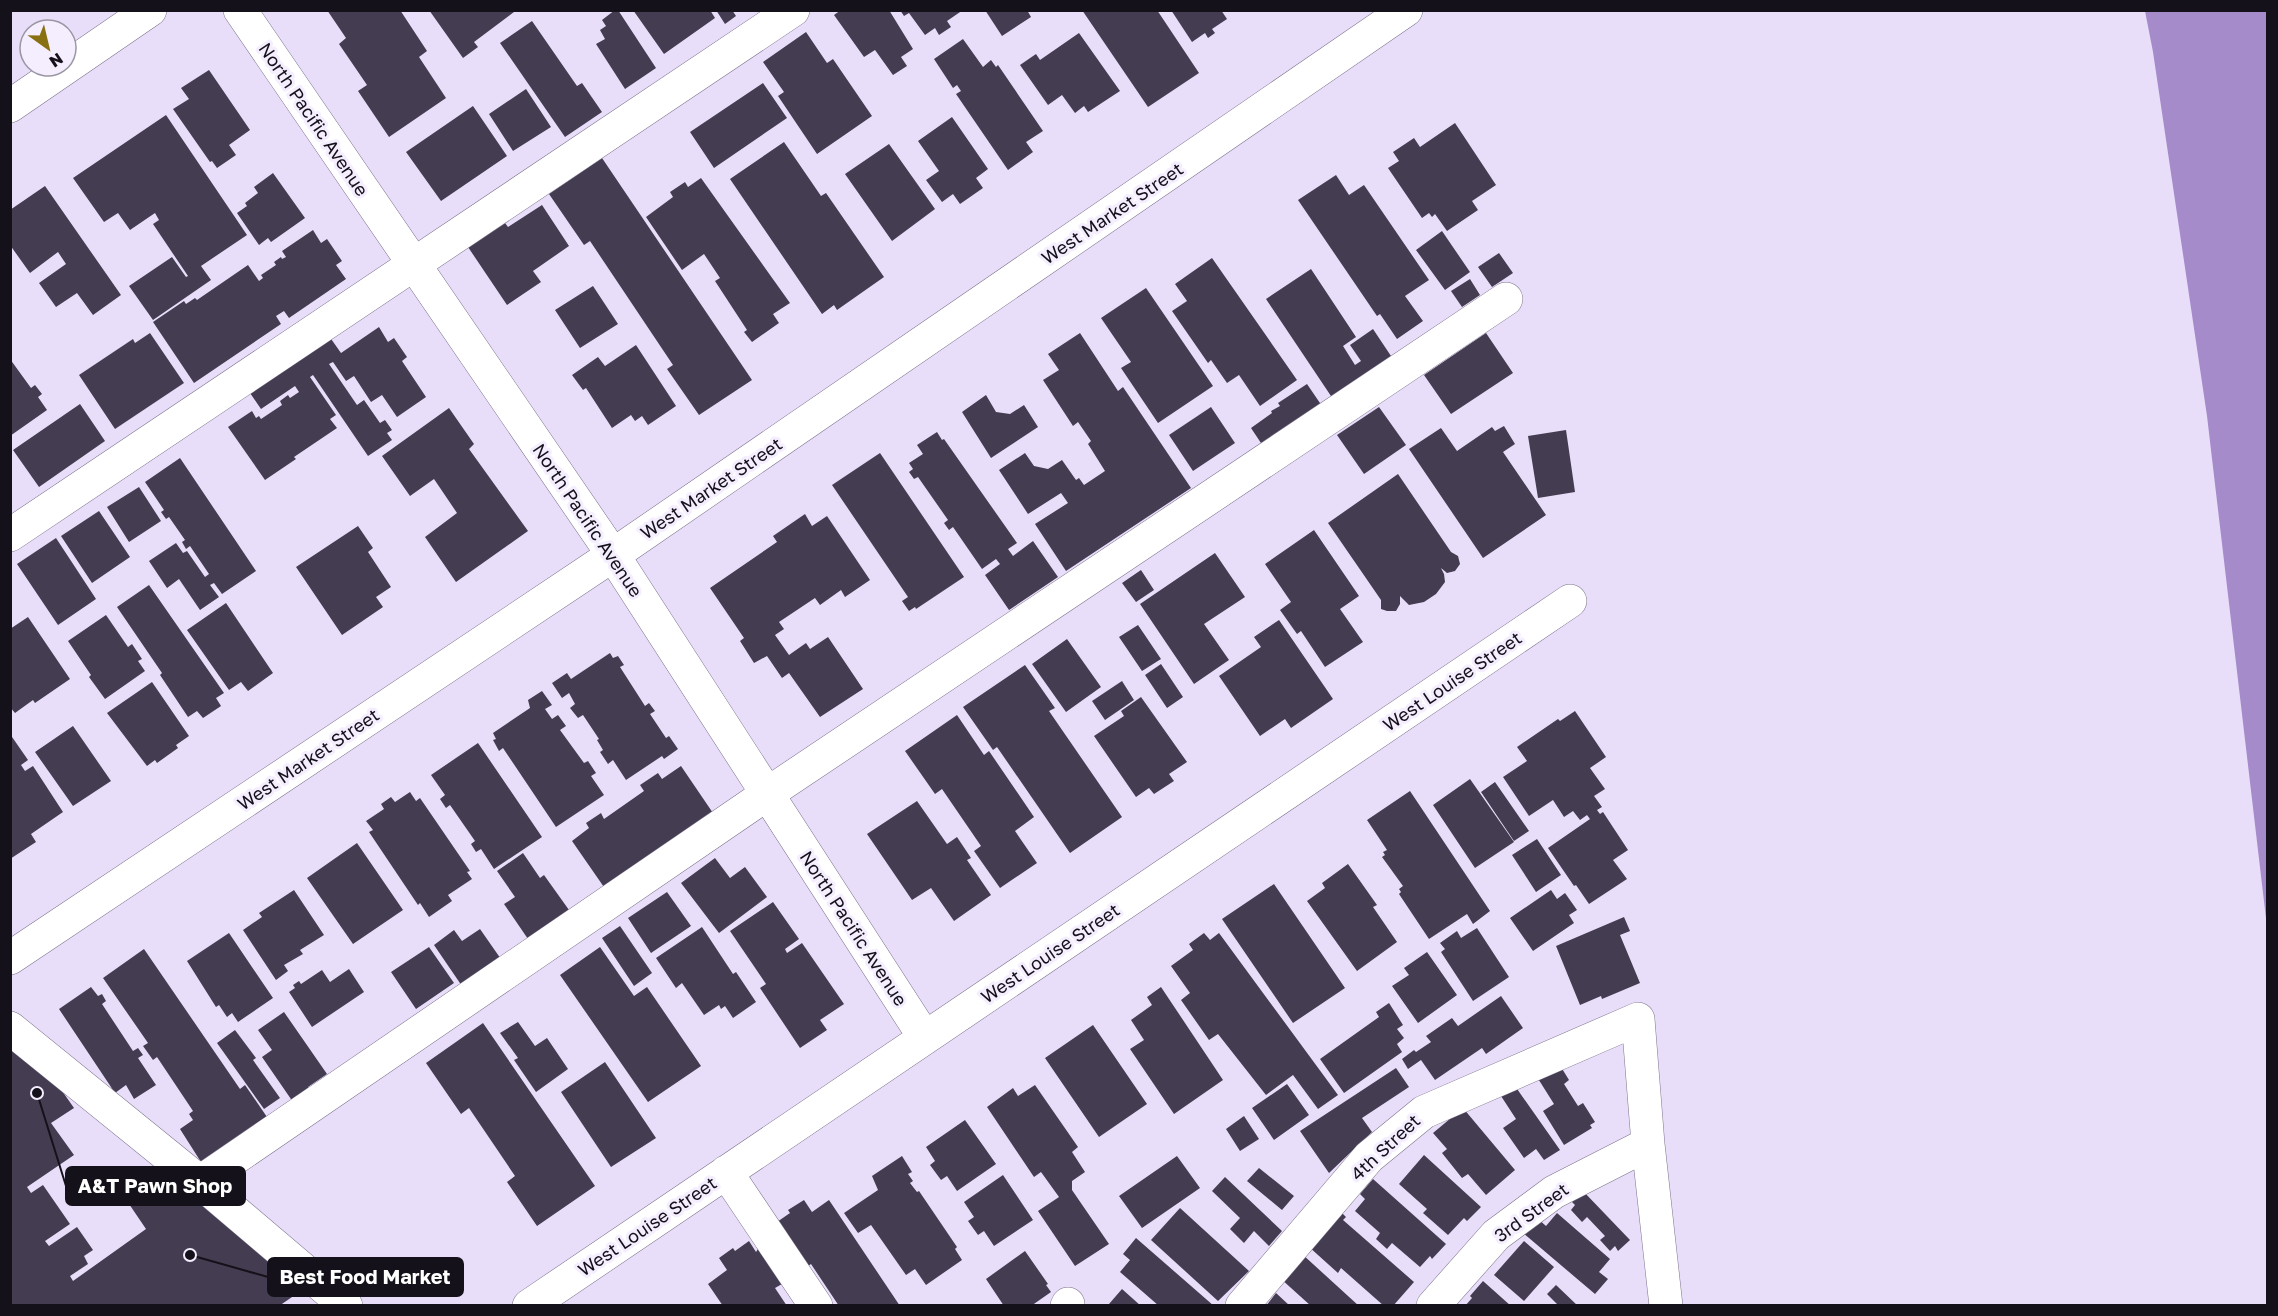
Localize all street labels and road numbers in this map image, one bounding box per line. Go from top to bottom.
street label: North Pacific Avenue [254,38,374,200]
street label: West Market Street [1037,157,1187,269]
street label: West Market Street [636,432,786,544]
street label: North Pacific Avenue [528,439,648,601]
street label: West Louise Street [1378,626,1526,736]
street label: West Market Street [233,703,383,815]
street label: North Pacific Avenue [796,846,912,1010]
street label: West Louise Street [976,898,1124,1008]
street label: 4th Street [1346,1109,1424,1185]
street label: West Louise Street [573,1171,721,1281]
street label: 3rd Street [1490,1178,1572,1246]

